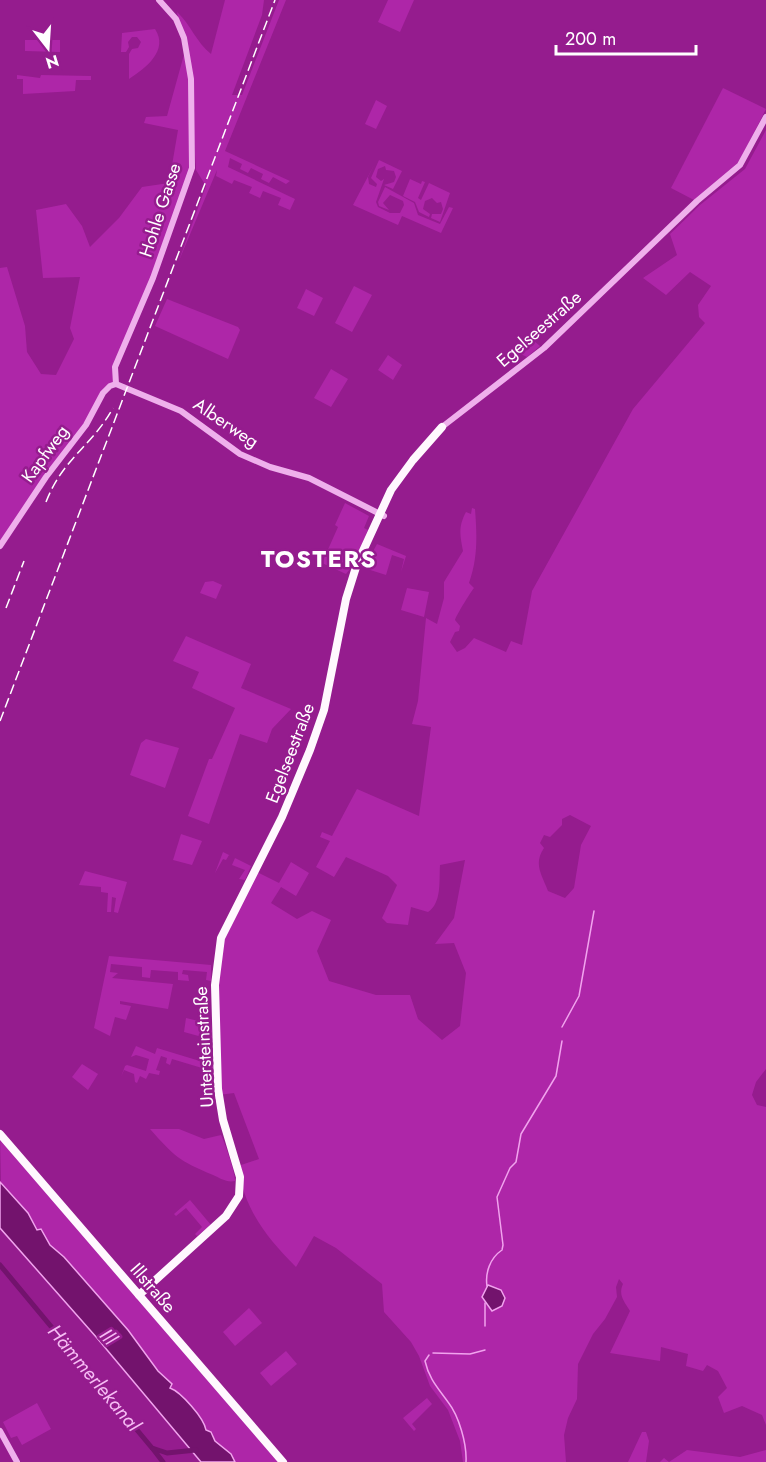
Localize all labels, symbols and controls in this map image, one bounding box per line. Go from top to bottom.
north arrow [18,18,78,78]
scale bar [556,18,696,56]
text: 200 m [565,26,616,52]
text: N [43,49,62,75]
street label: Hohle Gasse [133,160,187,260]
street label: Egelseestraße [491,285,587,373]
street label: Alberweg [188,392,264,454]
street label: Kapfweg [15,420,75,488]
district label: TOSTERS [261,541,377,576]
street label: Egelseestraße [259,699,321,807]
street label: Untersteinstraße [188,986,220,1108]
street label: Illstraße [124,1257,182,1319]
water label: Hämmerlekanal [41,1318,148,1439]
water label: Ill [93,1322,124,1353]

